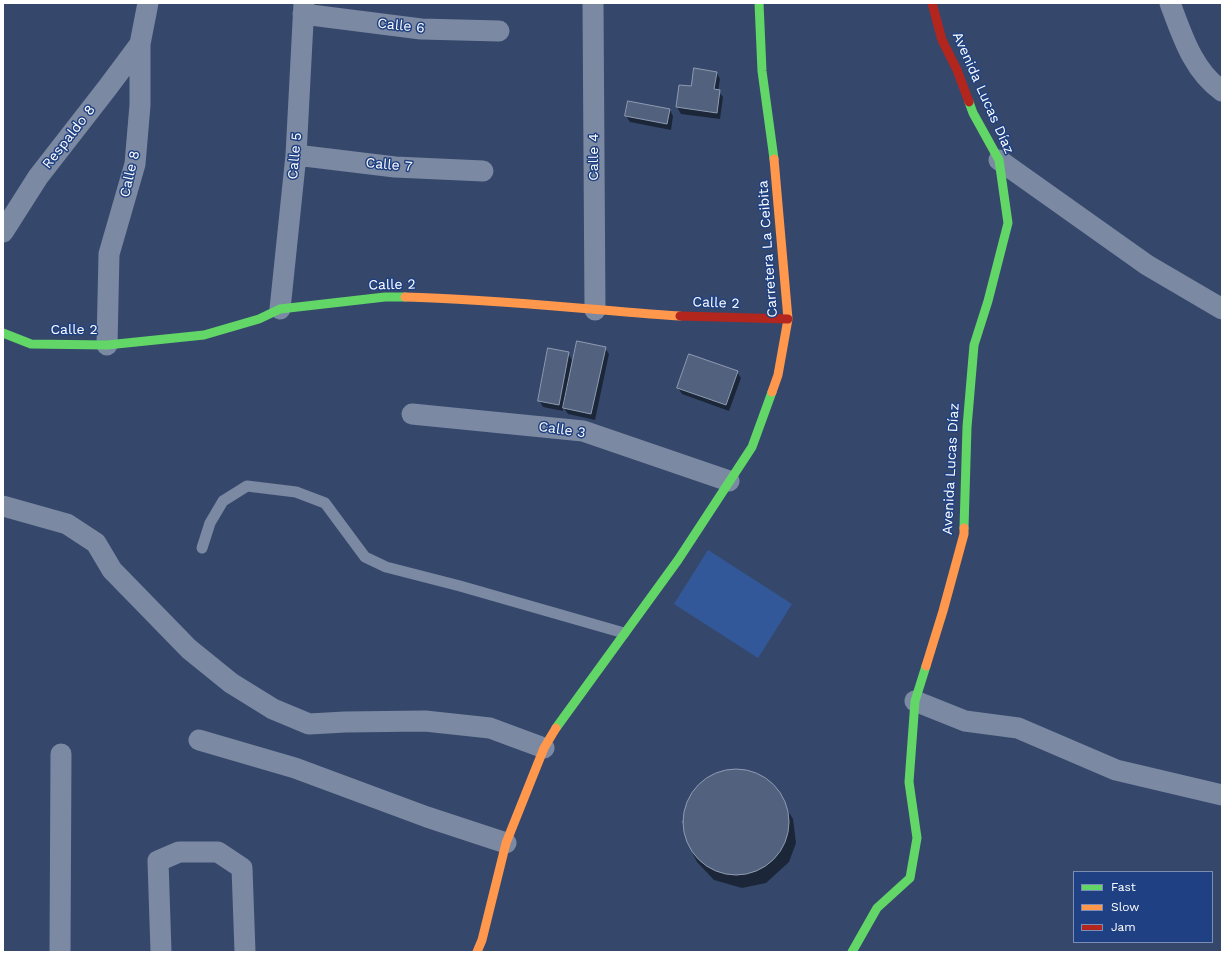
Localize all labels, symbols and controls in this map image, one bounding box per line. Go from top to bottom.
street label: Calle 6 [377,15,425,37]
street label: Avenida Lucas Díaz [948,29,1018,157]
street label: Respaldo 8 [39,102,99,172]
street label: Calle 5 [285,132,305,180]
street label: Calle 4 [586,133,602,181]
street label: Calle 8 [116,149,144,199]
street label: Calle 7 [365,155,413,175]
street label: Carretera La Ceibita [755,180,781,318]
street label: Calle 2 [368,276,416,294]
street label: Calle 2 [692,294,740,312]
street label: Calle 2 [50,322,98,338]
street label: Avenida Lucas Díaz [939,403,963,535]
street label: Calle 3 [538,418,586,442]
legend [1073,871,1213,943]
text: Fast [1111,880,1136,894]
text: Slow [1111,900,1139,914]
text: Jam [1111,920,1136,934]

